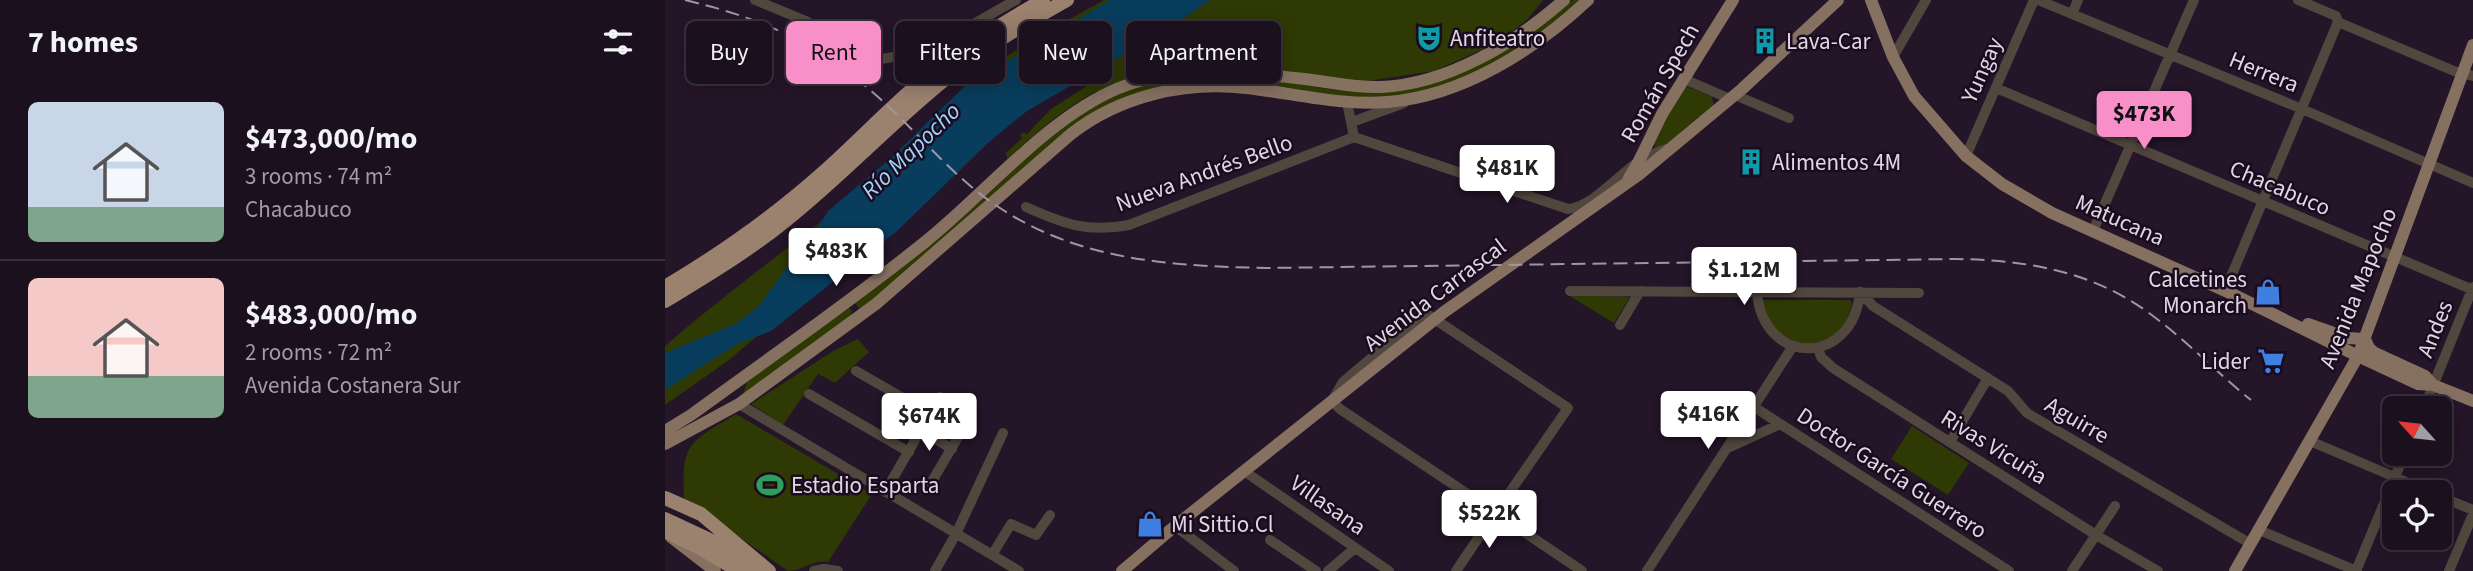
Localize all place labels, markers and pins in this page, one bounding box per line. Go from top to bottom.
place label: Anfiteatro [1450,22,1545,55]
theatre icon: Anfiteatro [1414,23,1444,53]
place label: Lava-Car [1786,25,1872,58]
building icon: Lava-Car [1750,26,1780,56]
pin: $473K [2095,92,2193,151]
pin: $481K [1458,146,1556,205]
place label: Alimentos 4M [1772,146,1901,179]
building icon: Alimentos 4M [1736,147,1766,177]
pin: $483K [787,229,885,288]
pin: $1.12M [1687,247,1801,307]
place label: Calcetines Monarch [2148,263,2247,322]
shop icon: Calcetines Monarch [2253,277,2283,307]
place label: Lider [2201,345,2251,378]
supermarket icon: Lider [2256,346,2286,376]
pin: $416K [1659,392,1757,451]
pin: $674K [880,393,978,453]
place label: Estadio Esparta [791,469,939,502]
sports icon: Estadio Esparta [755,470,785,500]
pin: $522K [1440,490,1538,550]
place label: Mi Sittio.Cl [1171,508,1274,541]
shop icon: Mi Sittio.Cl [1135,509,1165,539]

